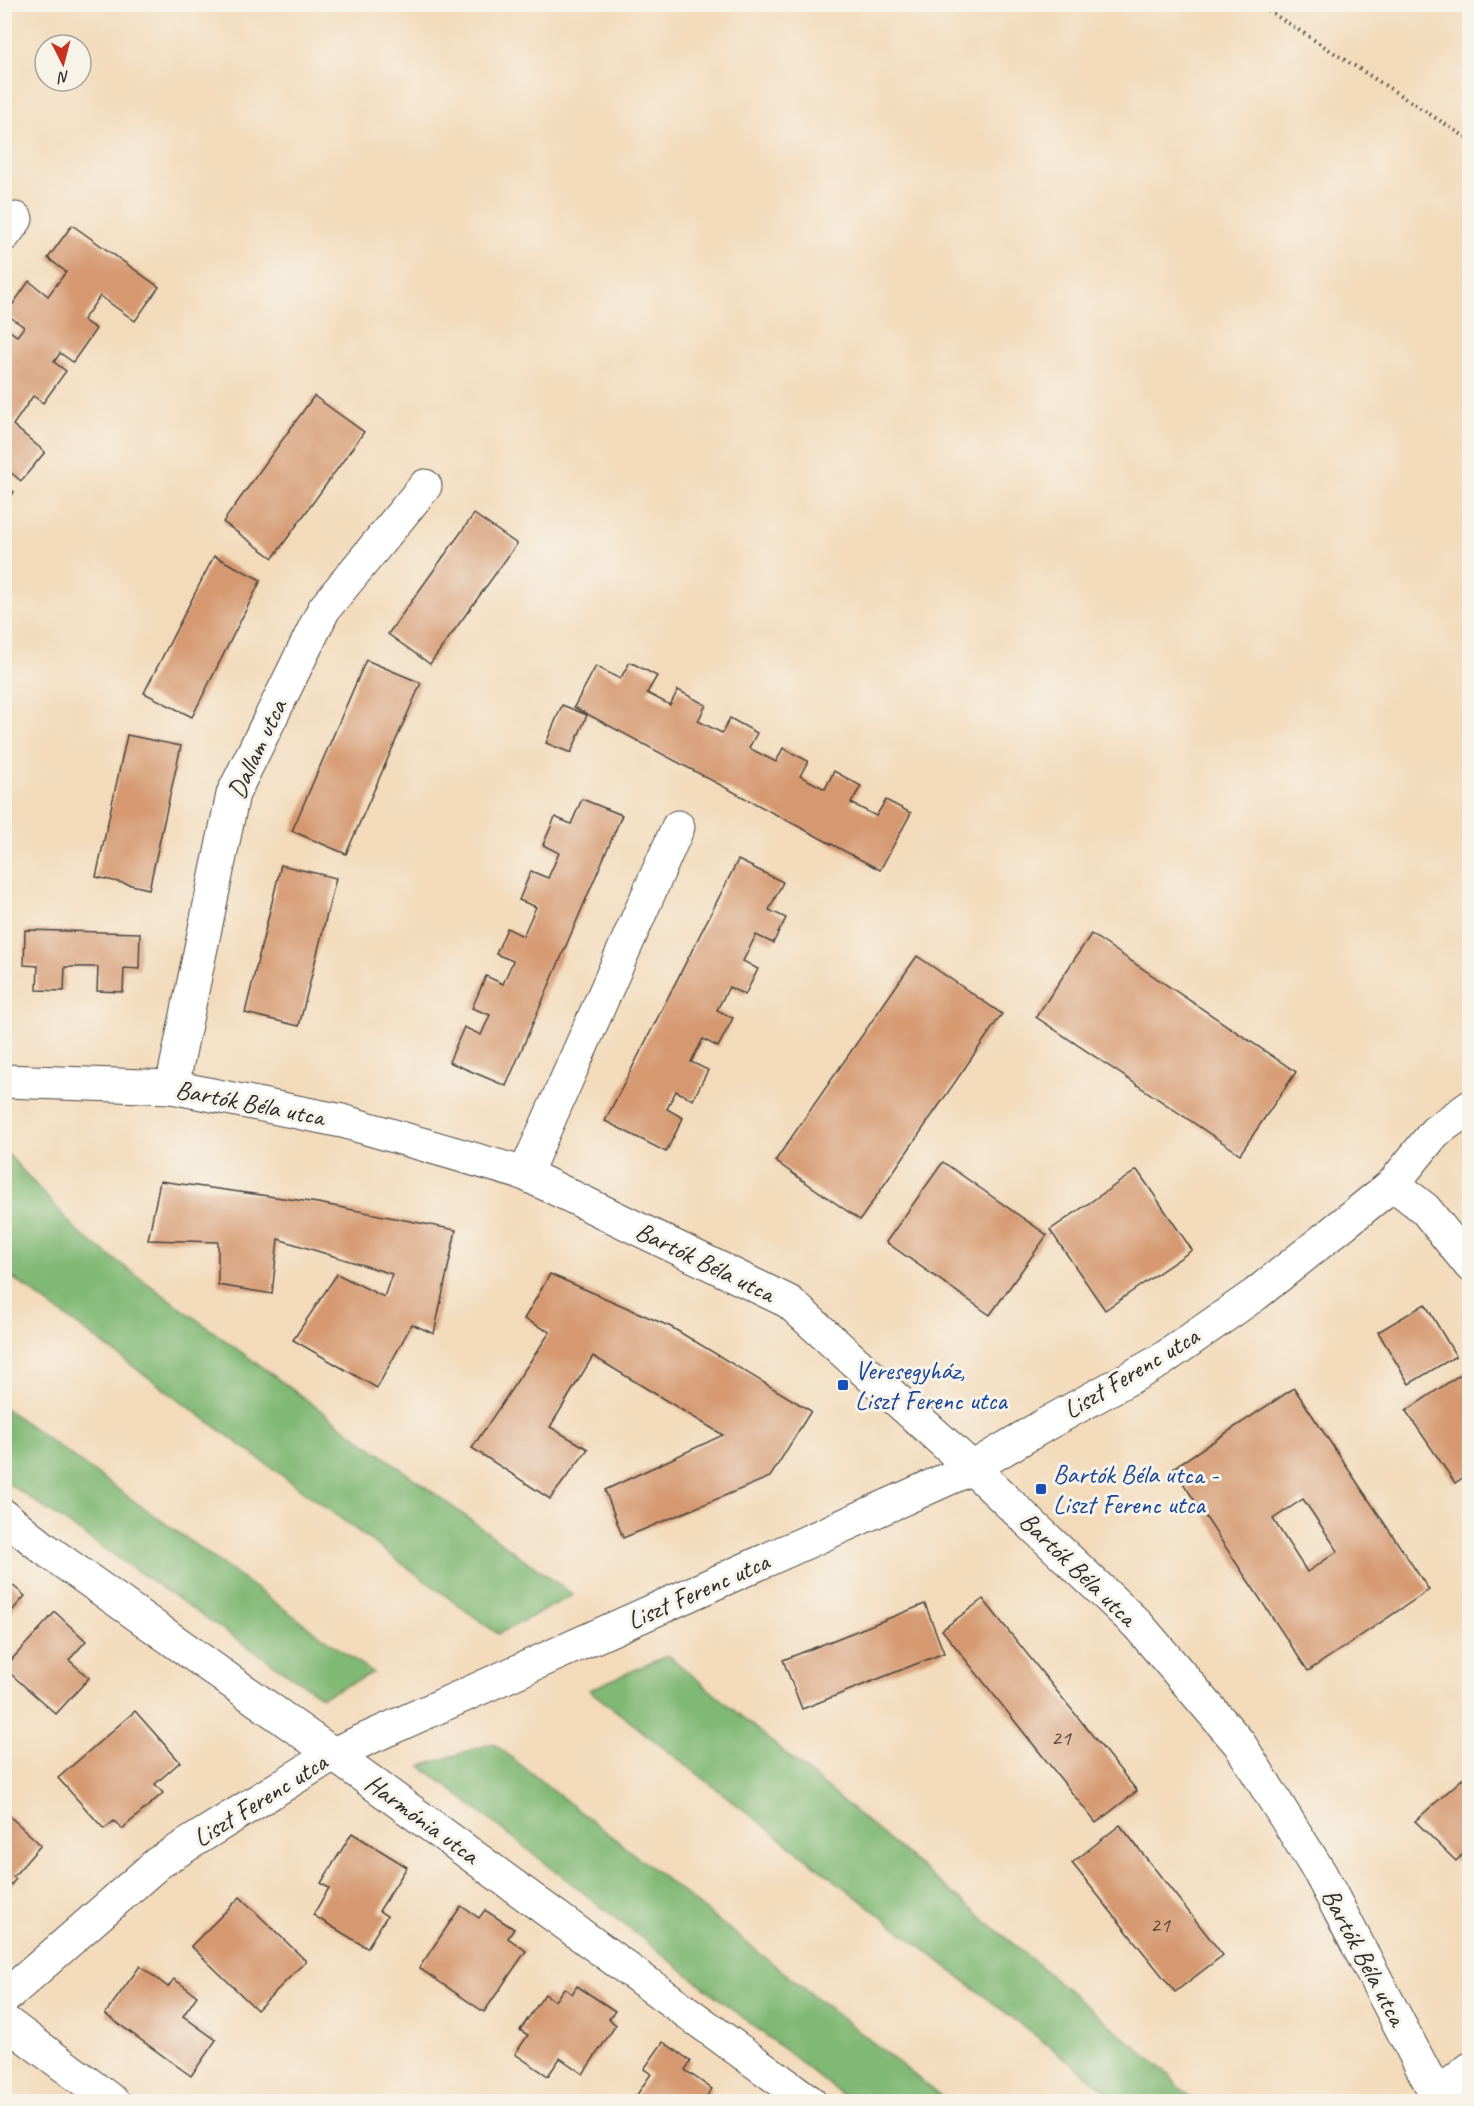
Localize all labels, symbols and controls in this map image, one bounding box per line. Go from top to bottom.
north arrow [33,33,93,93]
text: N [55,66,70,88]
street label: Dallam utca [220,693,295,804]
street label: Bartók Béla utca [173,1072,329,1134]
street label: Bartók Béla utca [630,1214,782,1311]
street label: Liszt Ferenc utca [1057,1319,1206,1426]
place label: Veresegyház, Liszt Ferenc utca [855,1354,1008,1417]
marker: Veresegyház, Liszt Ferenc utca [836,1378,850,1392]
place label: Bartók Béla utca - Liszt Ferenc utca [1053,1458,1220,1521]
marker: Bartók Béla utca - Liszt Ferenc utca [1034,1482,1048,1496]
street label: Bartók Béla utca [1012,1505,1145,1635]
street label: Liszt Ferenc utca [622,1544,775,1637]
house number: 21 [1051,1724,1072,1752]
street label: Liszt Ferenc utca [187,1745,334,1854]
street label: Harmónia utca [358,1767,487,1872]
street label: Bartók Béla utca [1314,1883,1415,2033]
house number: 21 [1150,1911,1171,1939]

